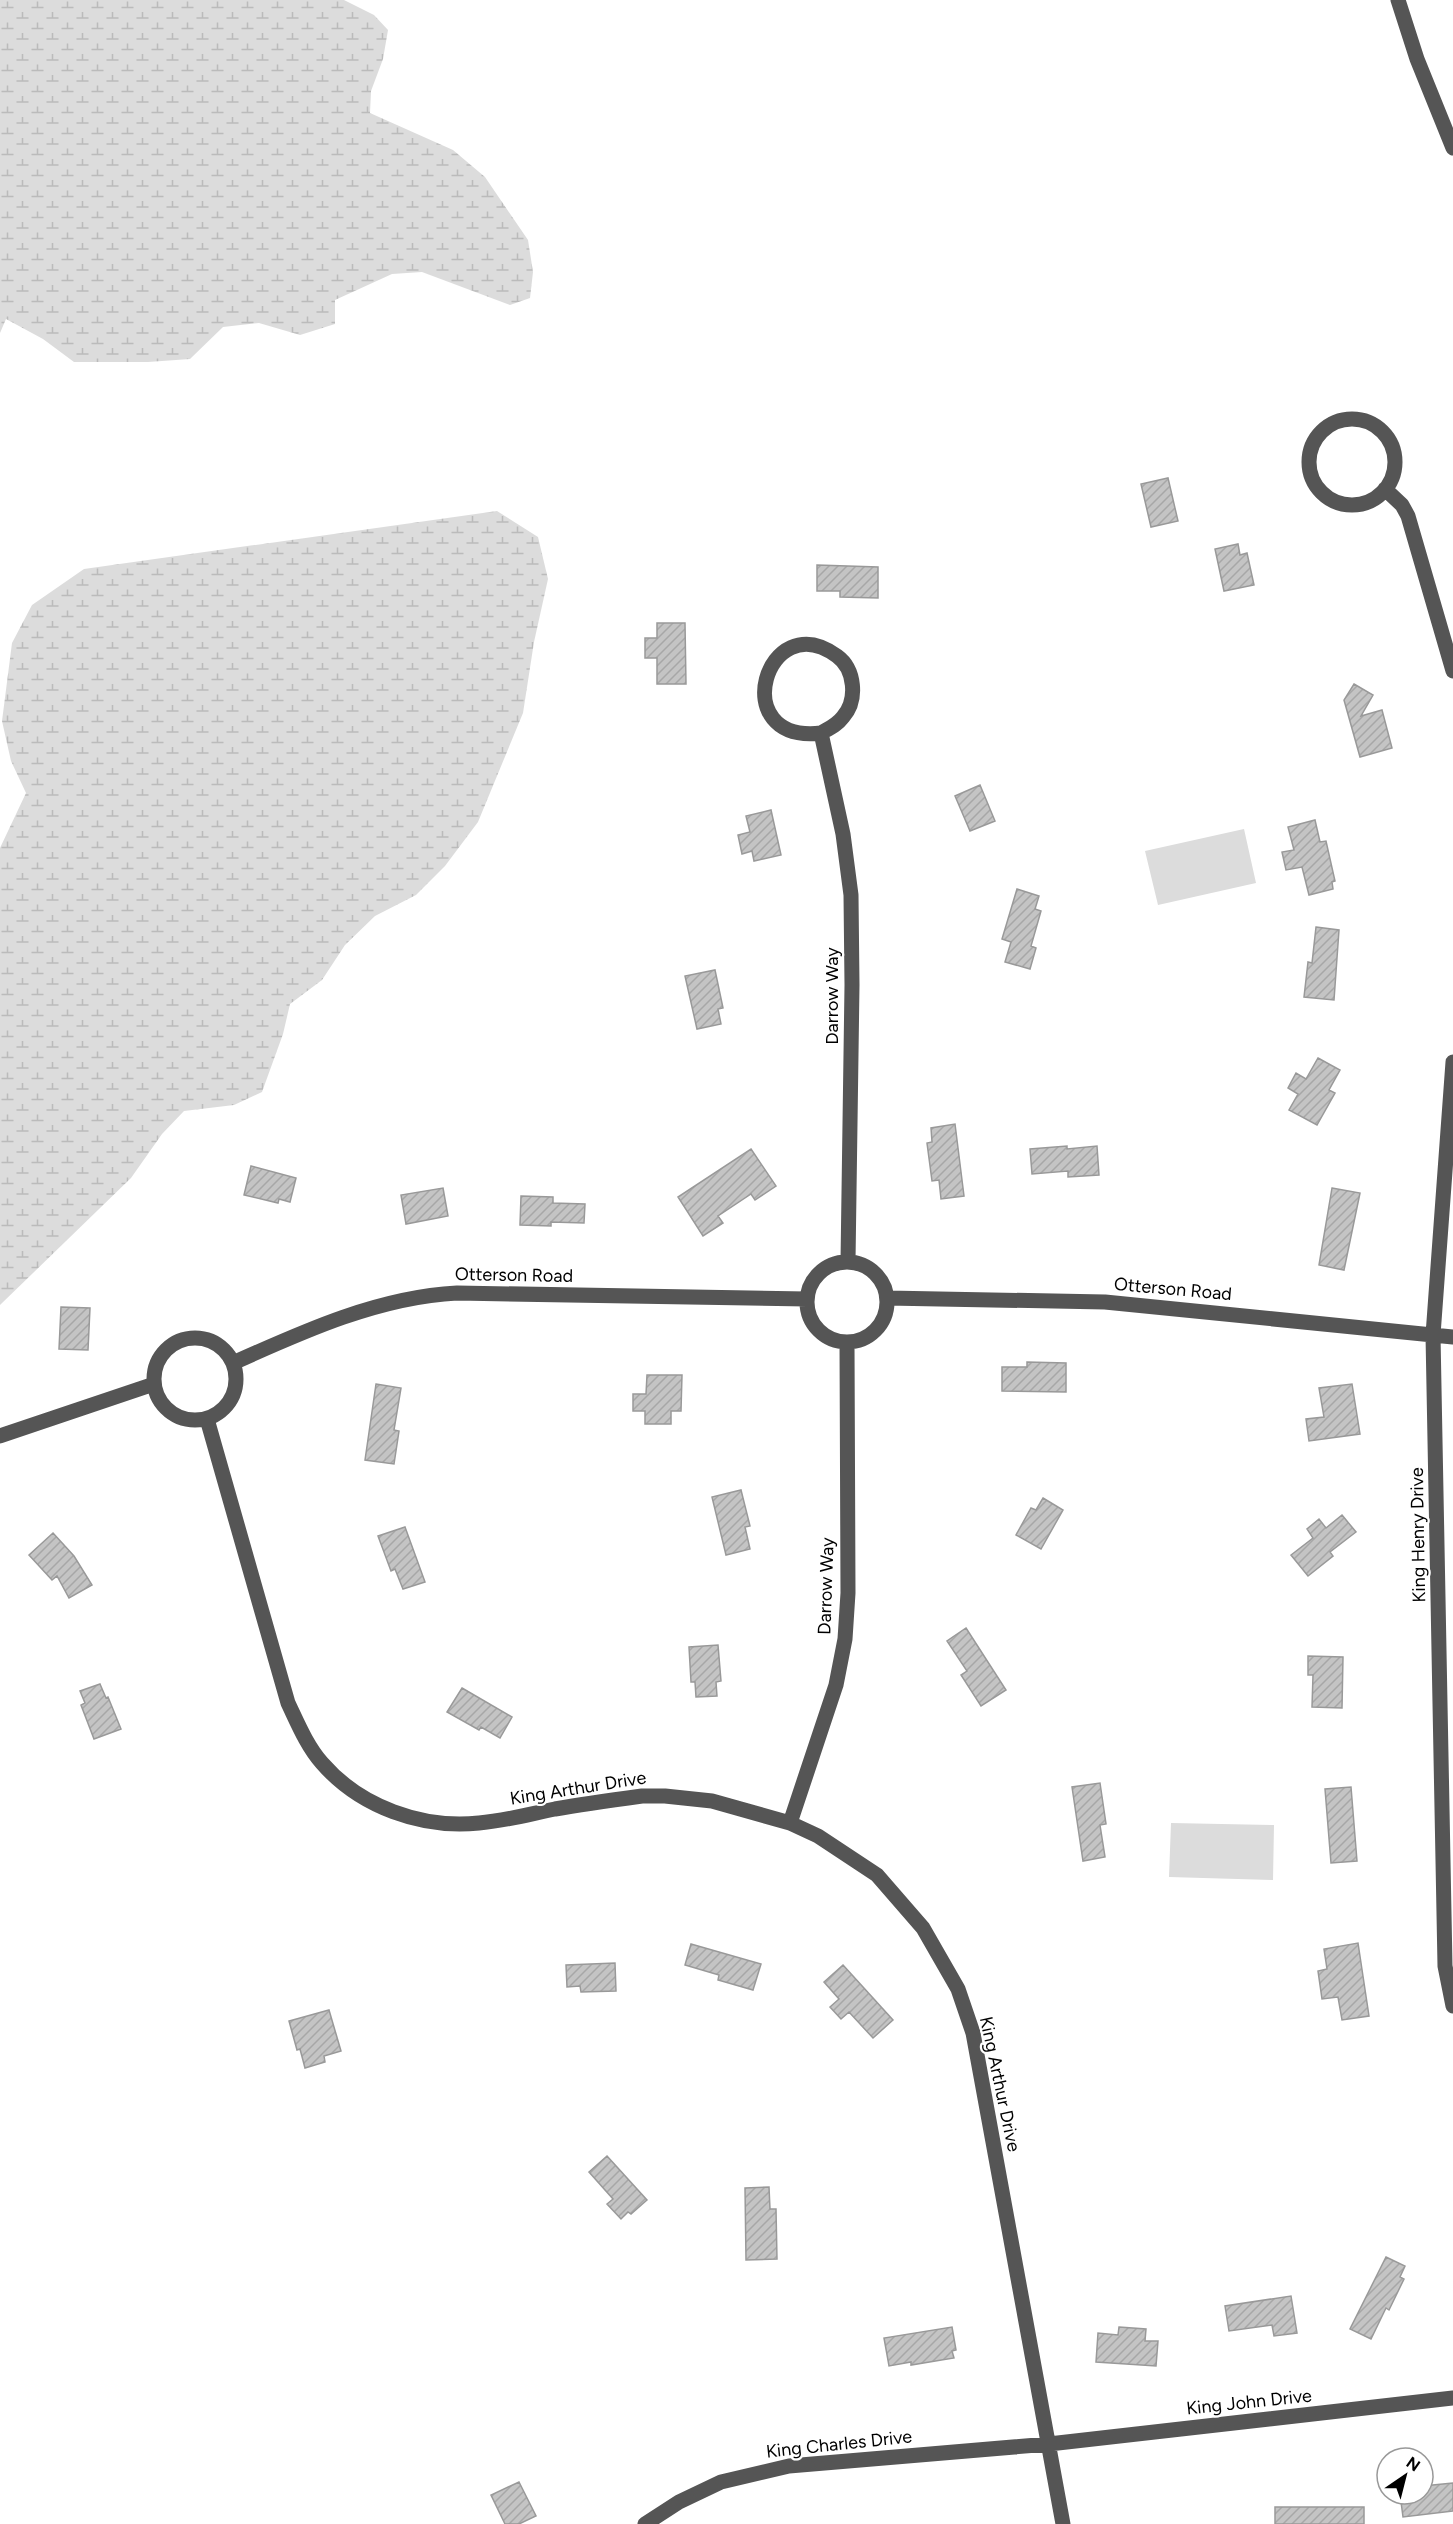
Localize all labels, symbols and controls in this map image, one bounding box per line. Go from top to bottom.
street label: Darrow Way [821,947,843,1045]
street label: Otterson Road [455,1263,573,1287]
street label: Otterson Road [1113,1273,1233,1305]
street label: King Henry Drive [1406,1467,1430,1603]
street label: Darrow Way [813,1536,839,1635]
street label: King Arthur Drive [508,1766,648,1810]
street label: King Arthur Drive [975,2014,1025,2154]
street label: King John Drive [1185,2384,1313,2420]
street label: King Charles Drive [765,2425,913,2463]
north arrow [1375,2446,1435,2506]
text: N [1403,2453,1424,2475]

